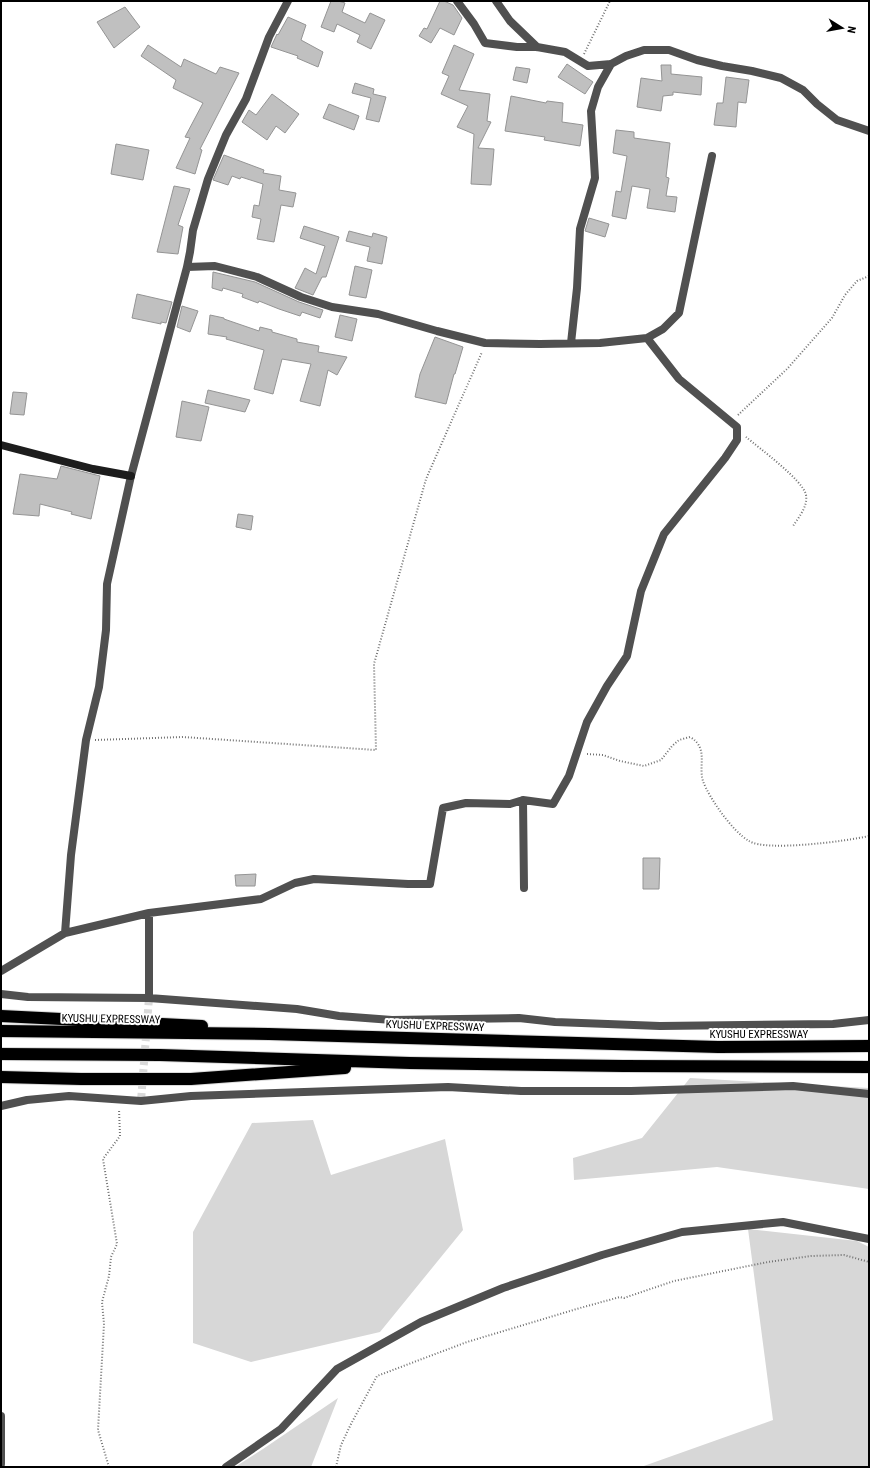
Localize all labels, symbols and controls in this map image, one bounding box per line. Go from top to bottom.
north arrow [822,8,862,48]
text: N [844,25,858,35]
street label: KYUSHU EXPRESSWAY [62,1012,161,1026]
street label: KYUSHU EXPRESSWAY [385,1018,485,1034]
street label: KYUSHU EXPRESSWAY [710,1028,809,1041]

